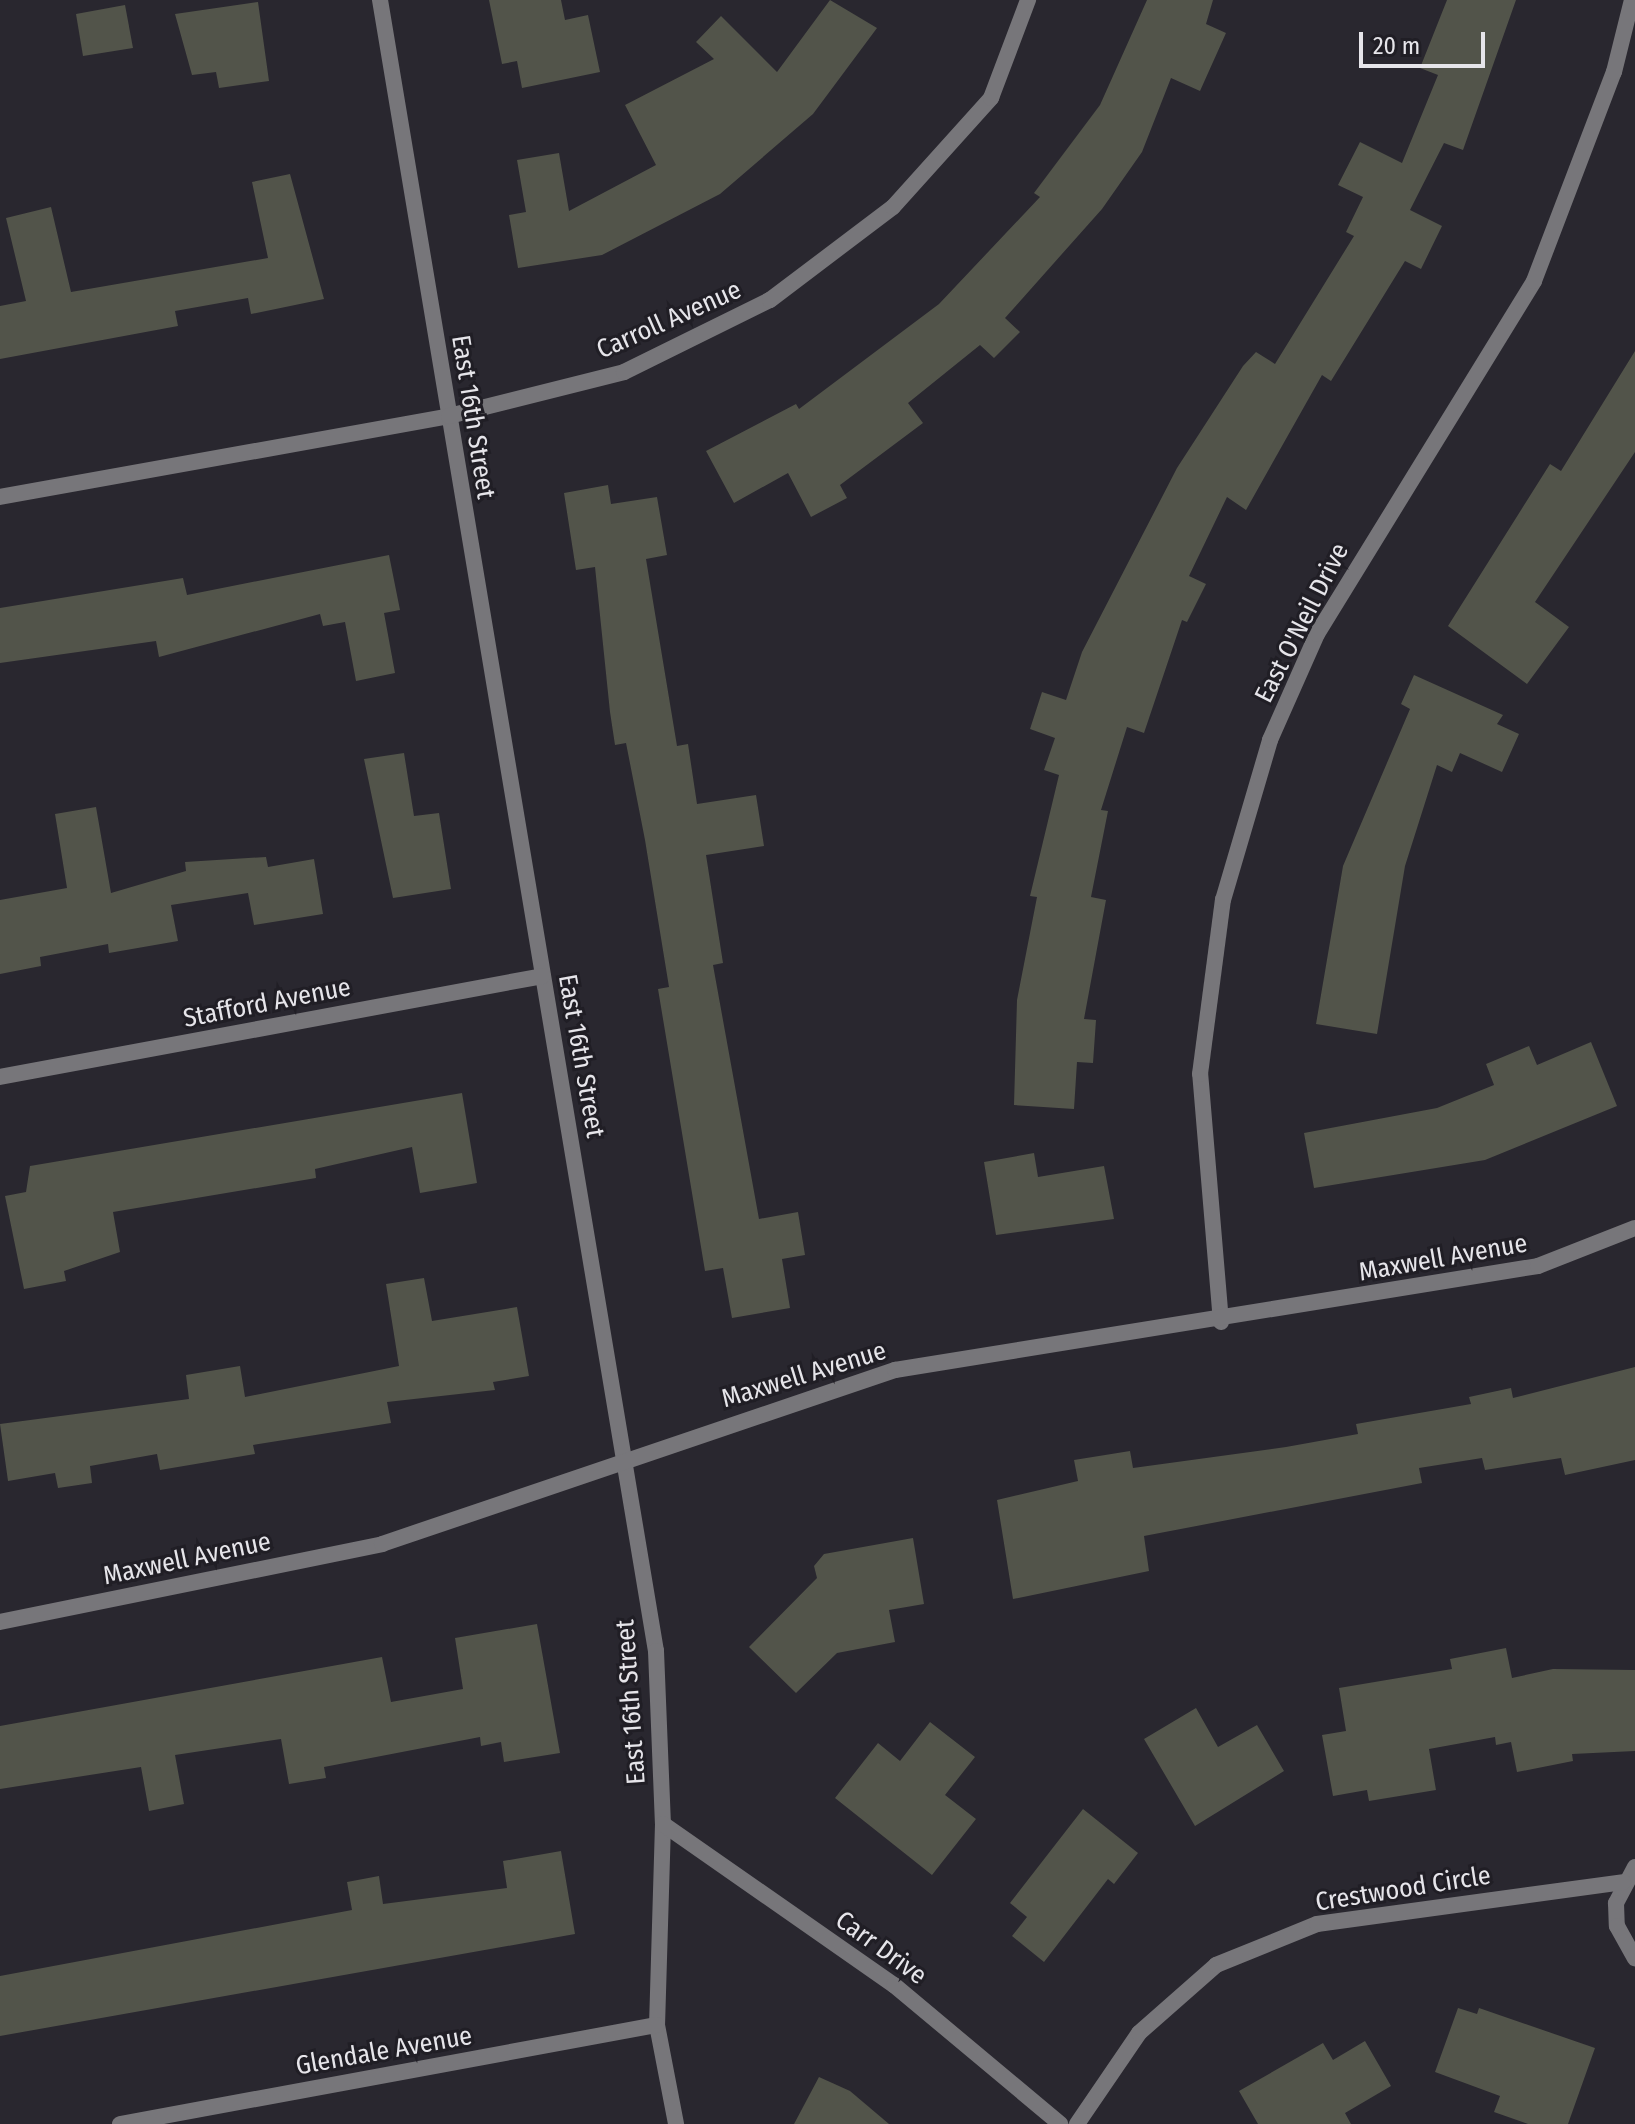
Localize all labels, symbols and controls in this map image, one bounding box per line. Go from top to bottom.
scale bar [1363,16,1489,66]
text: 20 m [1373,32,1420,60]
street label: Carroll Avenue [592,274,746,366]
street label: East 16th Street [445,333,501,501]
street label: East O'Neil Drive [1248,538,1356,708]
street label: Stafford Avenue [181,971,353,1035]
street label: East 16th Street [551,972,611,1140]
street label: Maxwell Avenue [1356,1228,1530,1288]
street label: Maxwell Avenue [718,1335,890,1415]
street label: Maxwell Avenue [100,1526,274,1592]
street label: East 16th Street [610,1618,652,1786]
street label: Crestwood Circle [1313,1860,1493,1918]
street label: Carr Drive [829,1905,933,1991]
street label: Glendale Avenue [293,2020,475,2082]

